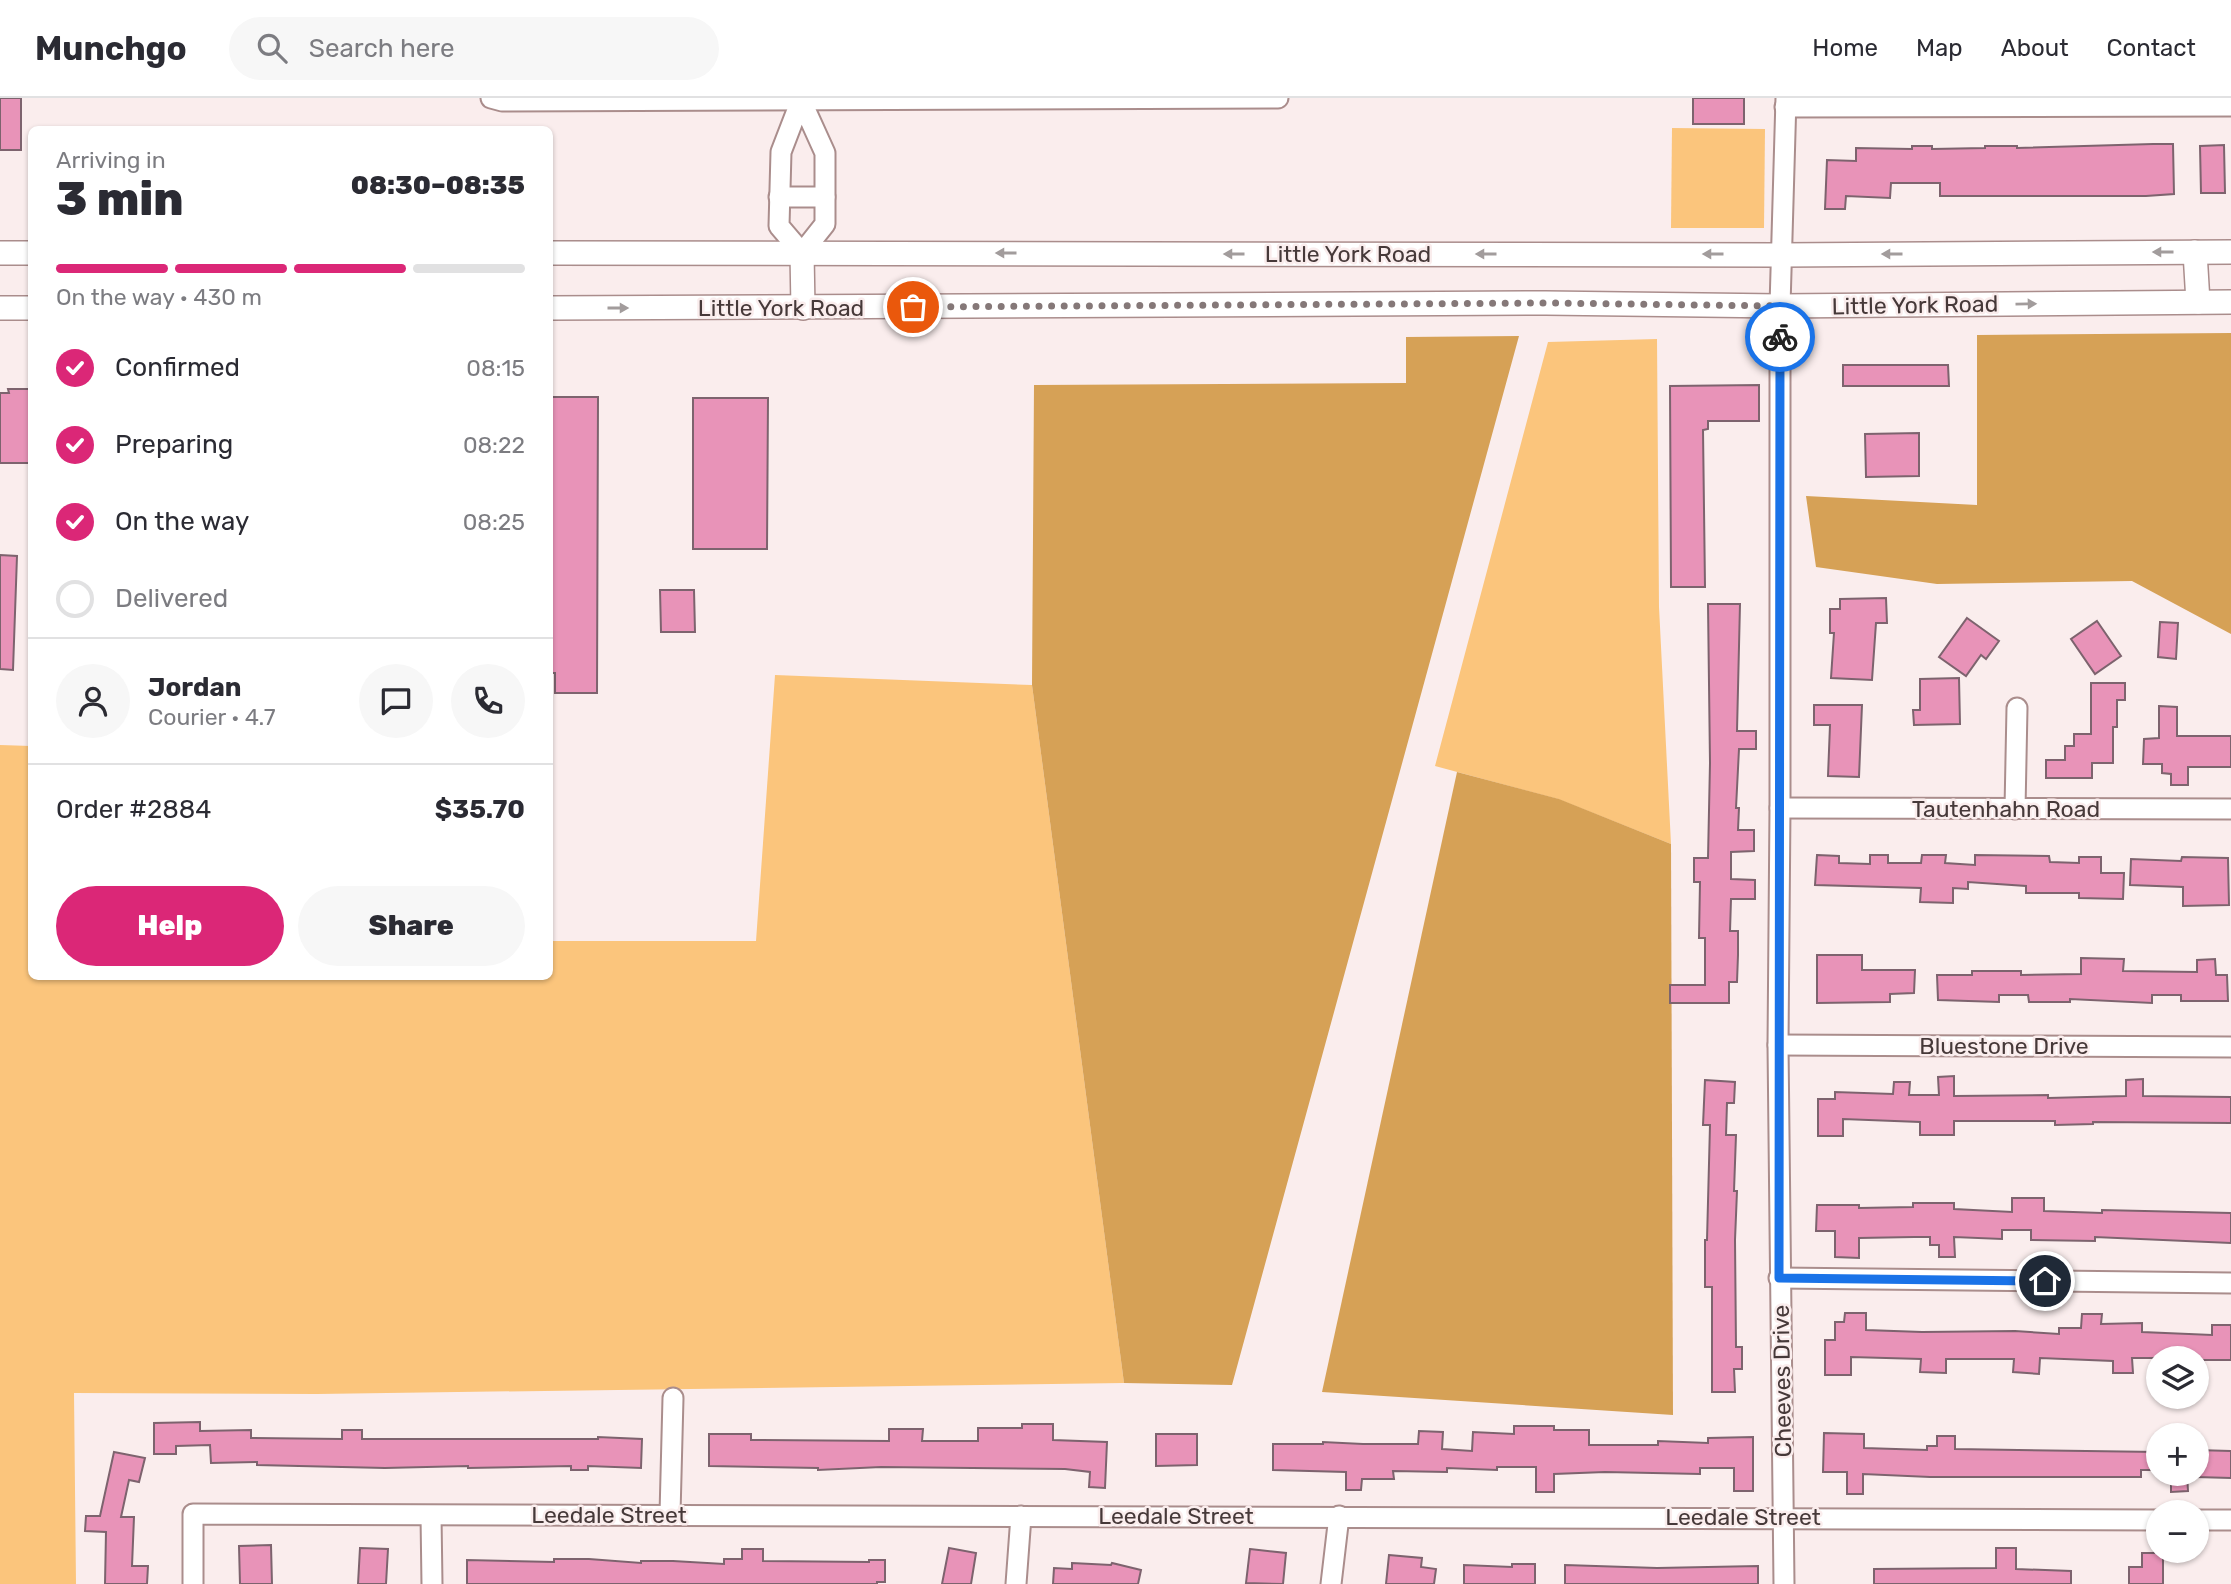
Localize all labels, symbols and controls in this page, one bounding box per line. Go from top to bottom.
search box [229,17,719,80]
text: Munchgo [35,29,187,68]
icon: search [253,29,291,67]
text: Search here [309,33,455,64]
text: Home [1812,34,1878,62]
text: Map [1916,34,1963,62]
text: About [2001,34,2069,62]
text: Contact [2107,34,2196,62]
text: Arriving in [56,146,166,174]
text: 08:30–08:35 [351,170,525,201]
text: 3 min [56,172,184,227]
street label: Little York Road [1265,240,1431,268]
one-way arrow [2152,246,2174,258]
one-way arrow [995,247,1017,259]
one-way arrow [1223,248,1245,260]
one-way arrow [1475,248,1497,260]
one-way arrow [1702,248,1724,260]
one-way arrow [1881,248,1903,260]
pin [883,277,943,337]
text: On the way · 430 m [56,283,262,311]
icon: bag [894,288,932,326]
street label: Little York Road [1831,290,1999,320]
street label: Little York Road [698,294,864,322]
one-way arrow [2016,298,2038,310]
one-way arrow [607,302,629,314]
courier [1745,302,1815,372]
icon: bike [1761,318,1799,356]
icon: check [56,349,94,387]
text: Confirmed [115,352,240,383]
text: 08:15 [466,354,525,382]
icon: check [56,426,94,464]
text: Preparing [115,429,233,460]
text: 08:22 [463,431,525,459]
icon: check [56,503,94,541]
text: On the way [115,506,249,537]
text: 08:25 [463,508,525,536]
text: Delivered [115,583,228,614]
button: person [56,664,130,738]
button: chat [359,664,433,738]
button: phone [451,664,525,738]
text: Jordan [148,672,241,703]
text: Courier · 4.7 [148,703,275,731]
text: Order #2884 [56,794,212,825]
text: $35.70 [435,794,525,825]
street label: Tautenhahn Road [1912,795,2100,823]
button: Help [56,886,284,966]
button: Share [298,886,525,966]
street label: Bluestone Drive [1919,1032,2089,1060]
pin [2015,1251,2075,1311]
icon: home [2026,1262,2064,1300]
street label: Cheeves Drive [1767,1304,1797,1458]
map controls [2146,1346,2209,1563]
button: layers [2146,1346,2209,1409]
button: + [2146,1423,2209,1486]
button: − [2146,1500,2209,1563]
street label: Leedale Street [531,1501,687,1529]
street label: Leedale Street [1098,1502,1254,1530]
street label: Leedale Street [1665,1503,1821,1531]

